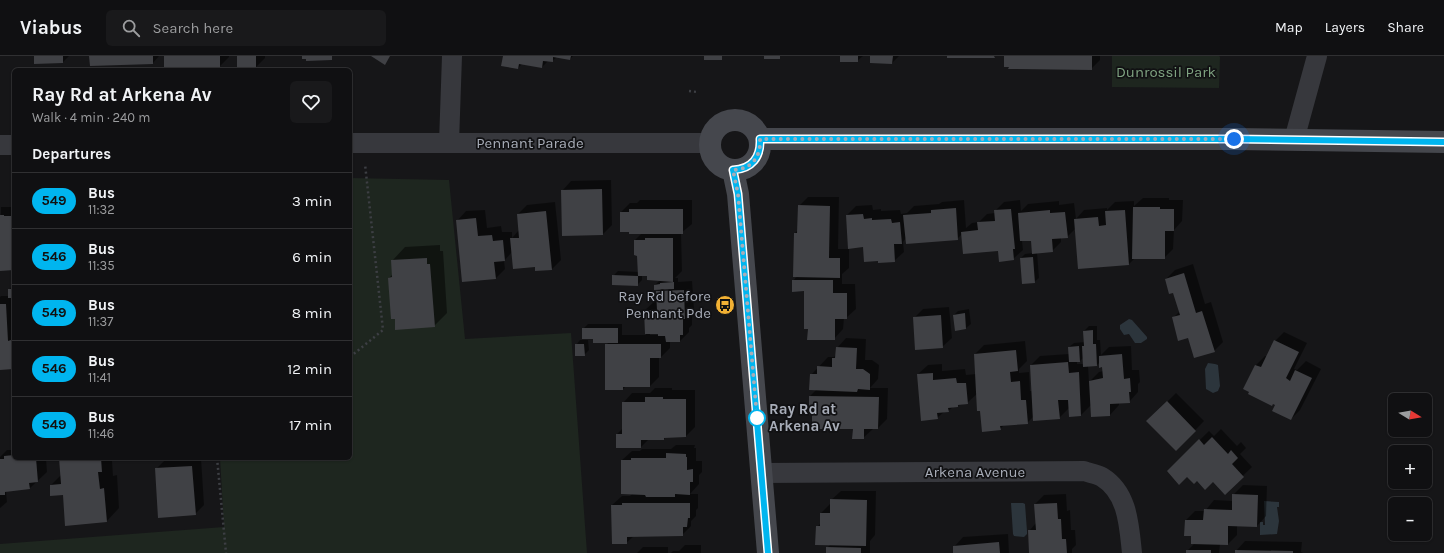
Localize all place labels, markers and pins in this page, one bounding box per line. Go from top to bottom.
place label: Ray Rd before Pennant Pde [618,287,711,322]
bus stop icon: Ray Rd before Pennant Pde [714,294,736,316]
place label: Ray Rd at Arkena Av [769,400,840,435]
marker: Ray Rd at Arkena Av [748,409,766,427]

